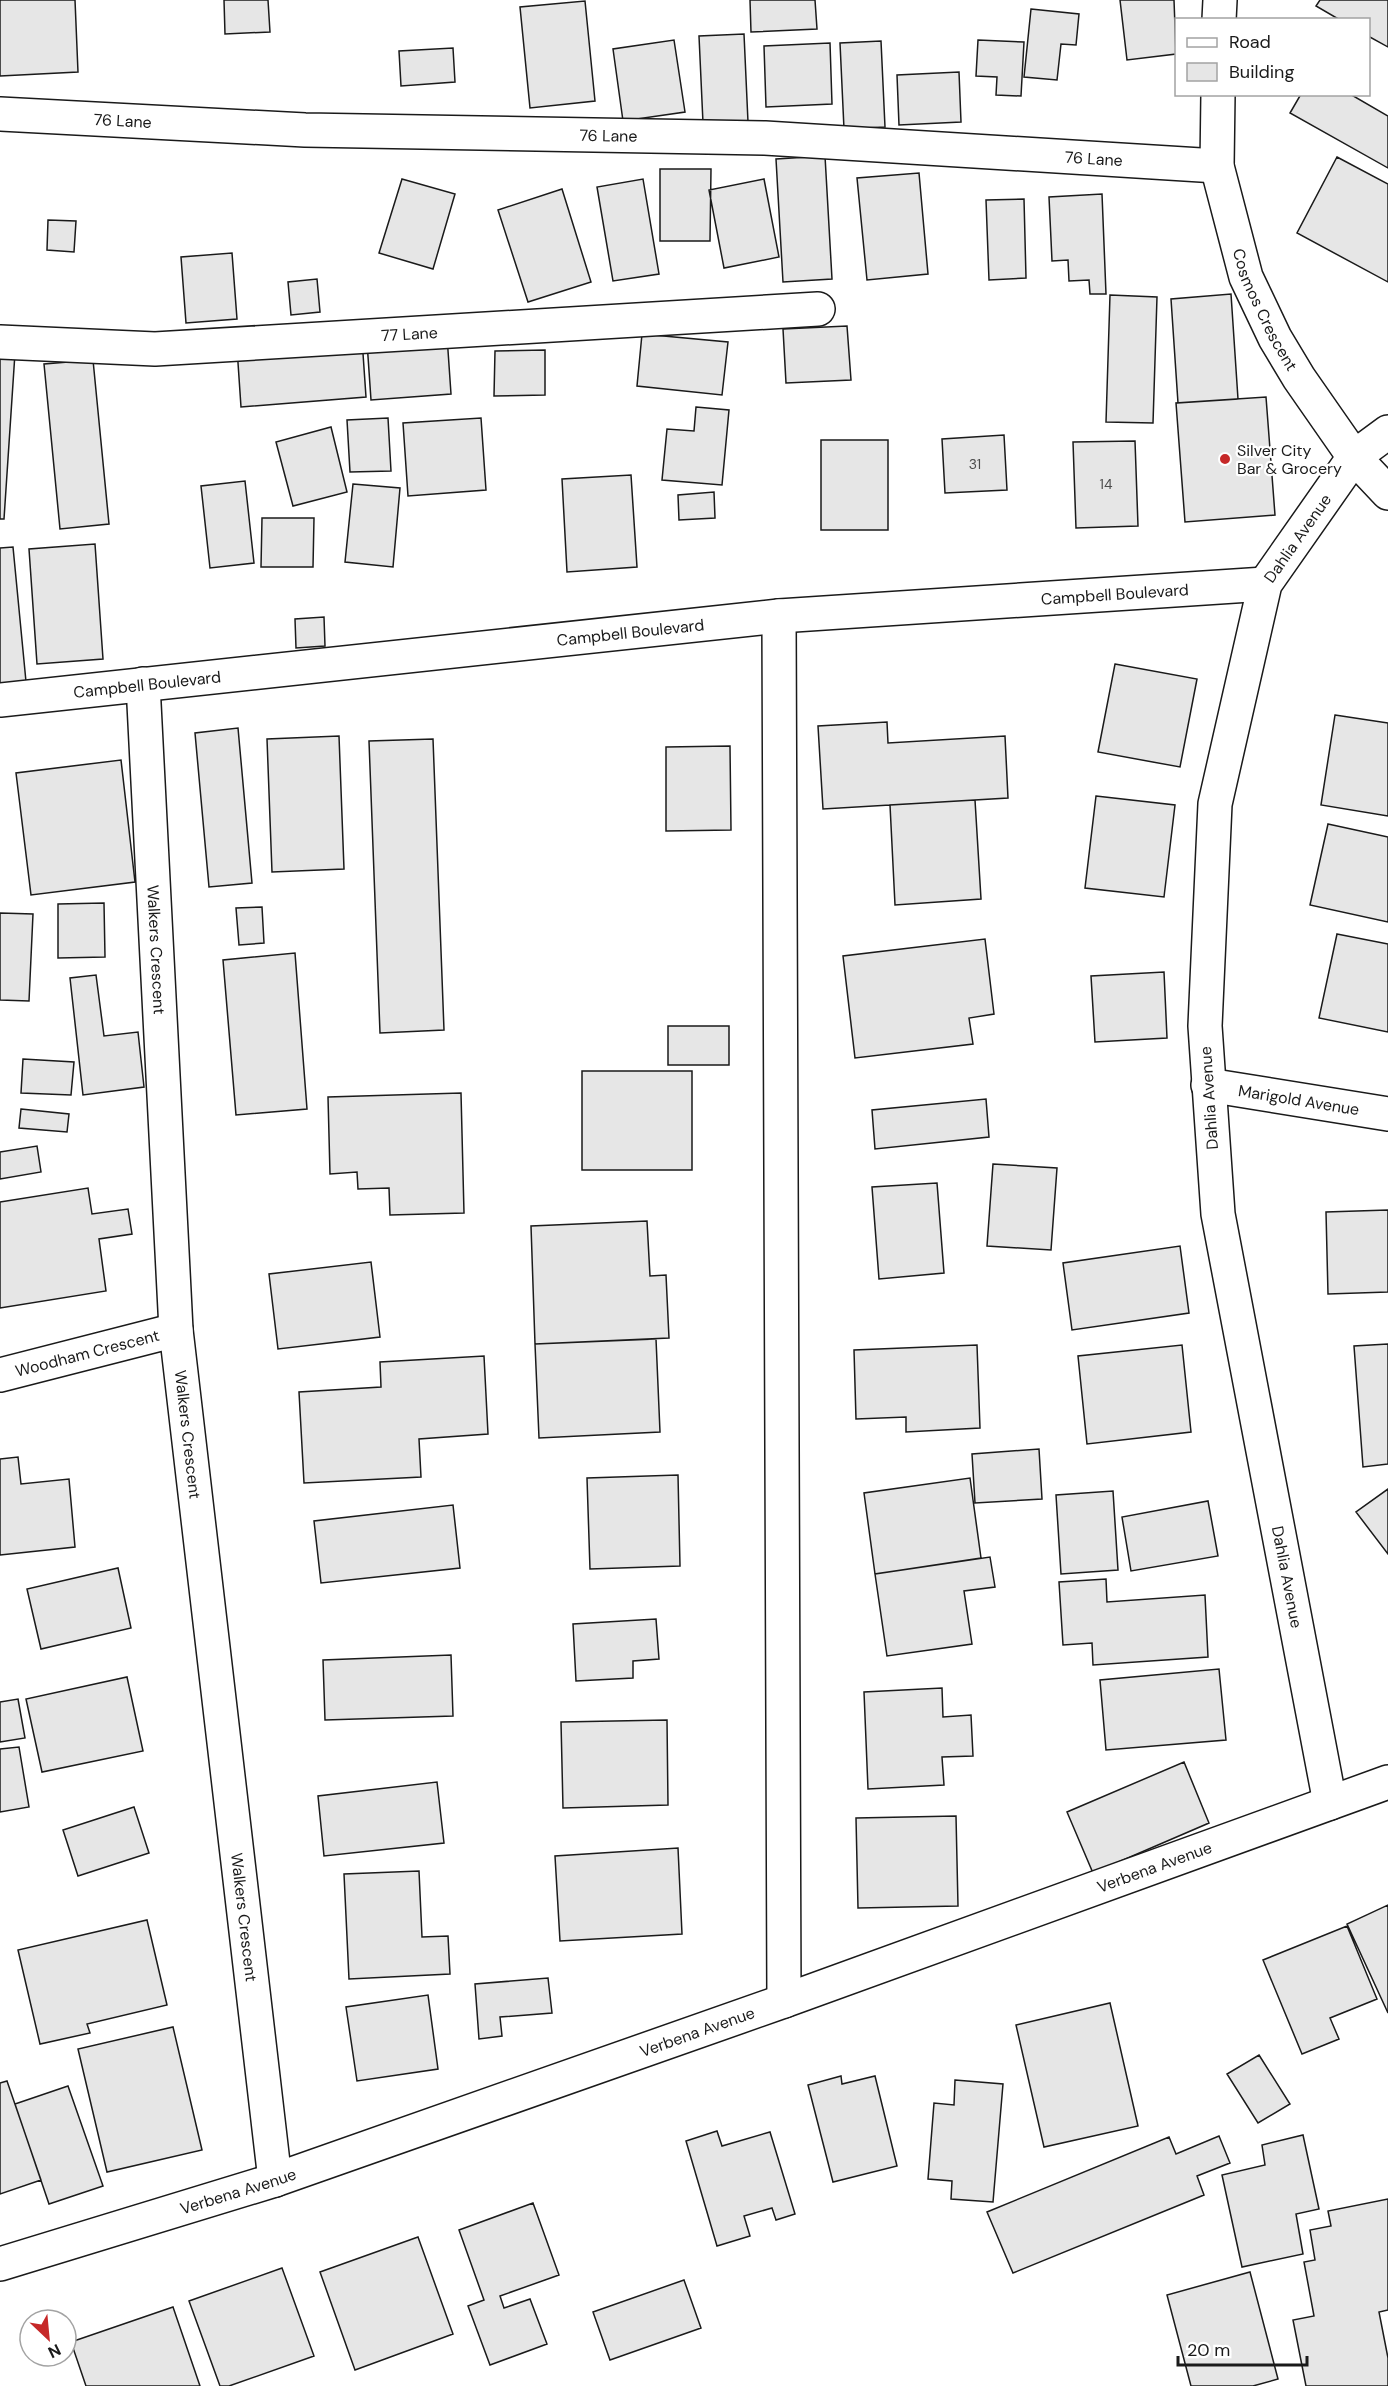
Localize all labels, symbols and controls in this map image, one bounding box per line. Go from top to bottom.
legend [1175,18,1370,96]
text: Road [1229,30,1271,54]
text: Building [1229,60,1294,84]
street label: 76 Lane [93,108,152,132]
street label: 76 Lane [579,124,638,146]
street label: 76 Lane [1064,146,1123,171]
street label: Cosmos Crescent [1228,246,1303,374]
street label: 77 Lane [380,321,438,346]
place label: Silver City Bar & Grocery [1237,440,1342,479]
marker: Silver City Bar & Grocery [1218,452,1232,466]
house number: 31 [969,455,981,473]
house number: 14 [1100,475,1113,493]
street label: Dahlia Avenue [1259,489,1336,587]
street label: Campbell Boulevard [1040,579,1189,609]
street label: Campbell Boulevard [556,614,705,650]
street label: Campbell Boulevard [72,666,222,703]
street label: Walkers Crescent [143,884,170,1015]
street label: Dahlia Avenue [1195,1046,1223,1150]
street label: Marigold Avenue [1237,1080,1361,1120]
street label: Woodham Crescent [13,1324,162,1381]
street label: Walkers Crescent [170,1369,206,1500]
street label: Dahlia Avenue [1267,1524,1307,1630]
street label: Verbena Avenue [1094,1836,1214,1897]
street label: Walkers Crescent [226,1852,262,1983]
street label: Verbena Avenue [637,2002,757,2061]
street label: Verbena Avenue [178,2163,299,2219]
north arrow [18,2308,78,2368]
scale bar [1178,2329,1307,2367]
text: 20 m [1187,2338,1230,2362]
text: N [45,2339,64,2363]

